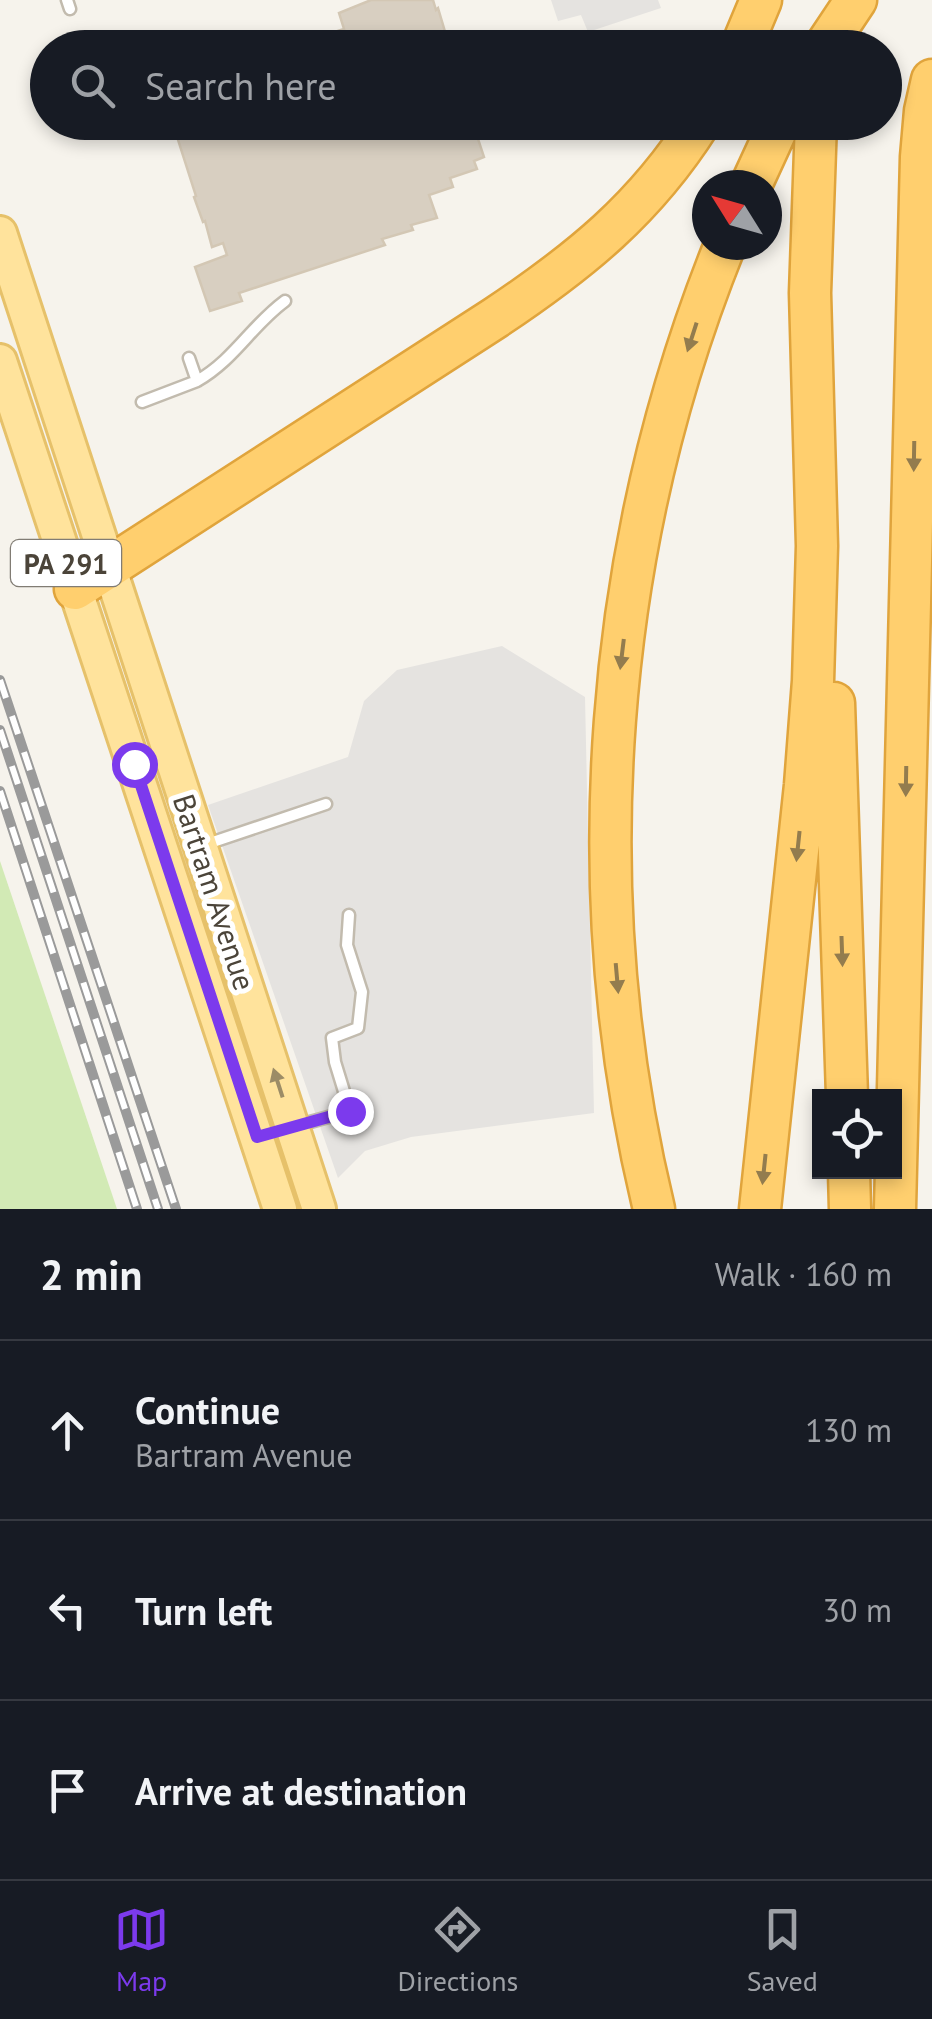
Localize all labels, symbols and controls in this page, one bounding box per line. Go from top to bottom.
search box [30,30,902,140]
icon: search [65,58,120,113]
text: Search here [145,61,337,110]
north arrow [692,170,782,260]
one-way arrow [684,322,699,352]
one-way arrow [905,441,921,473]
road number: PA 291 [11,540,121,586]
one-way arrow [614,638,630,670]
route start [112,742,158,788]
one-way arrow [897,766,913,798]
street label: Bartram Avenue [165,789,265,995]
one-way arrow [790,830,806,862]
one-way arrow [834,936,850,967]
one-way arrow [610,962,626,994]
one-way arrow [269,1068,284,1098]
route end [328,1089,374,1135]
map controls [812,1089,902,1179]
button: locate [812,1089,902,1179]
one-way arrow [756,1153,772,1185]
text: 2 min [40,1247,142,1302]
text: Walk · 160 m [715,1253,892,1295]
text: Continue [135,1385,280,1434]
icon: ahead [40,1403,95,1458]
text: 130 m [805,1409,892,1451]
text: Bartram Avenue [135,1434,352,1476]
icon: left [40,1583,95,1638]
text: Turn left [135,1586,272,1635]
text: 30 m [823,1589,892,1631]
icon: arrive [40,1763,95,1818]
text: Arrive at destination [135,1766,467,1815]
tab: Map [114,1902,169,1999]
tab: Directions [397,1902,518,1999]
tab: Saved [747,1902,818,1999]

